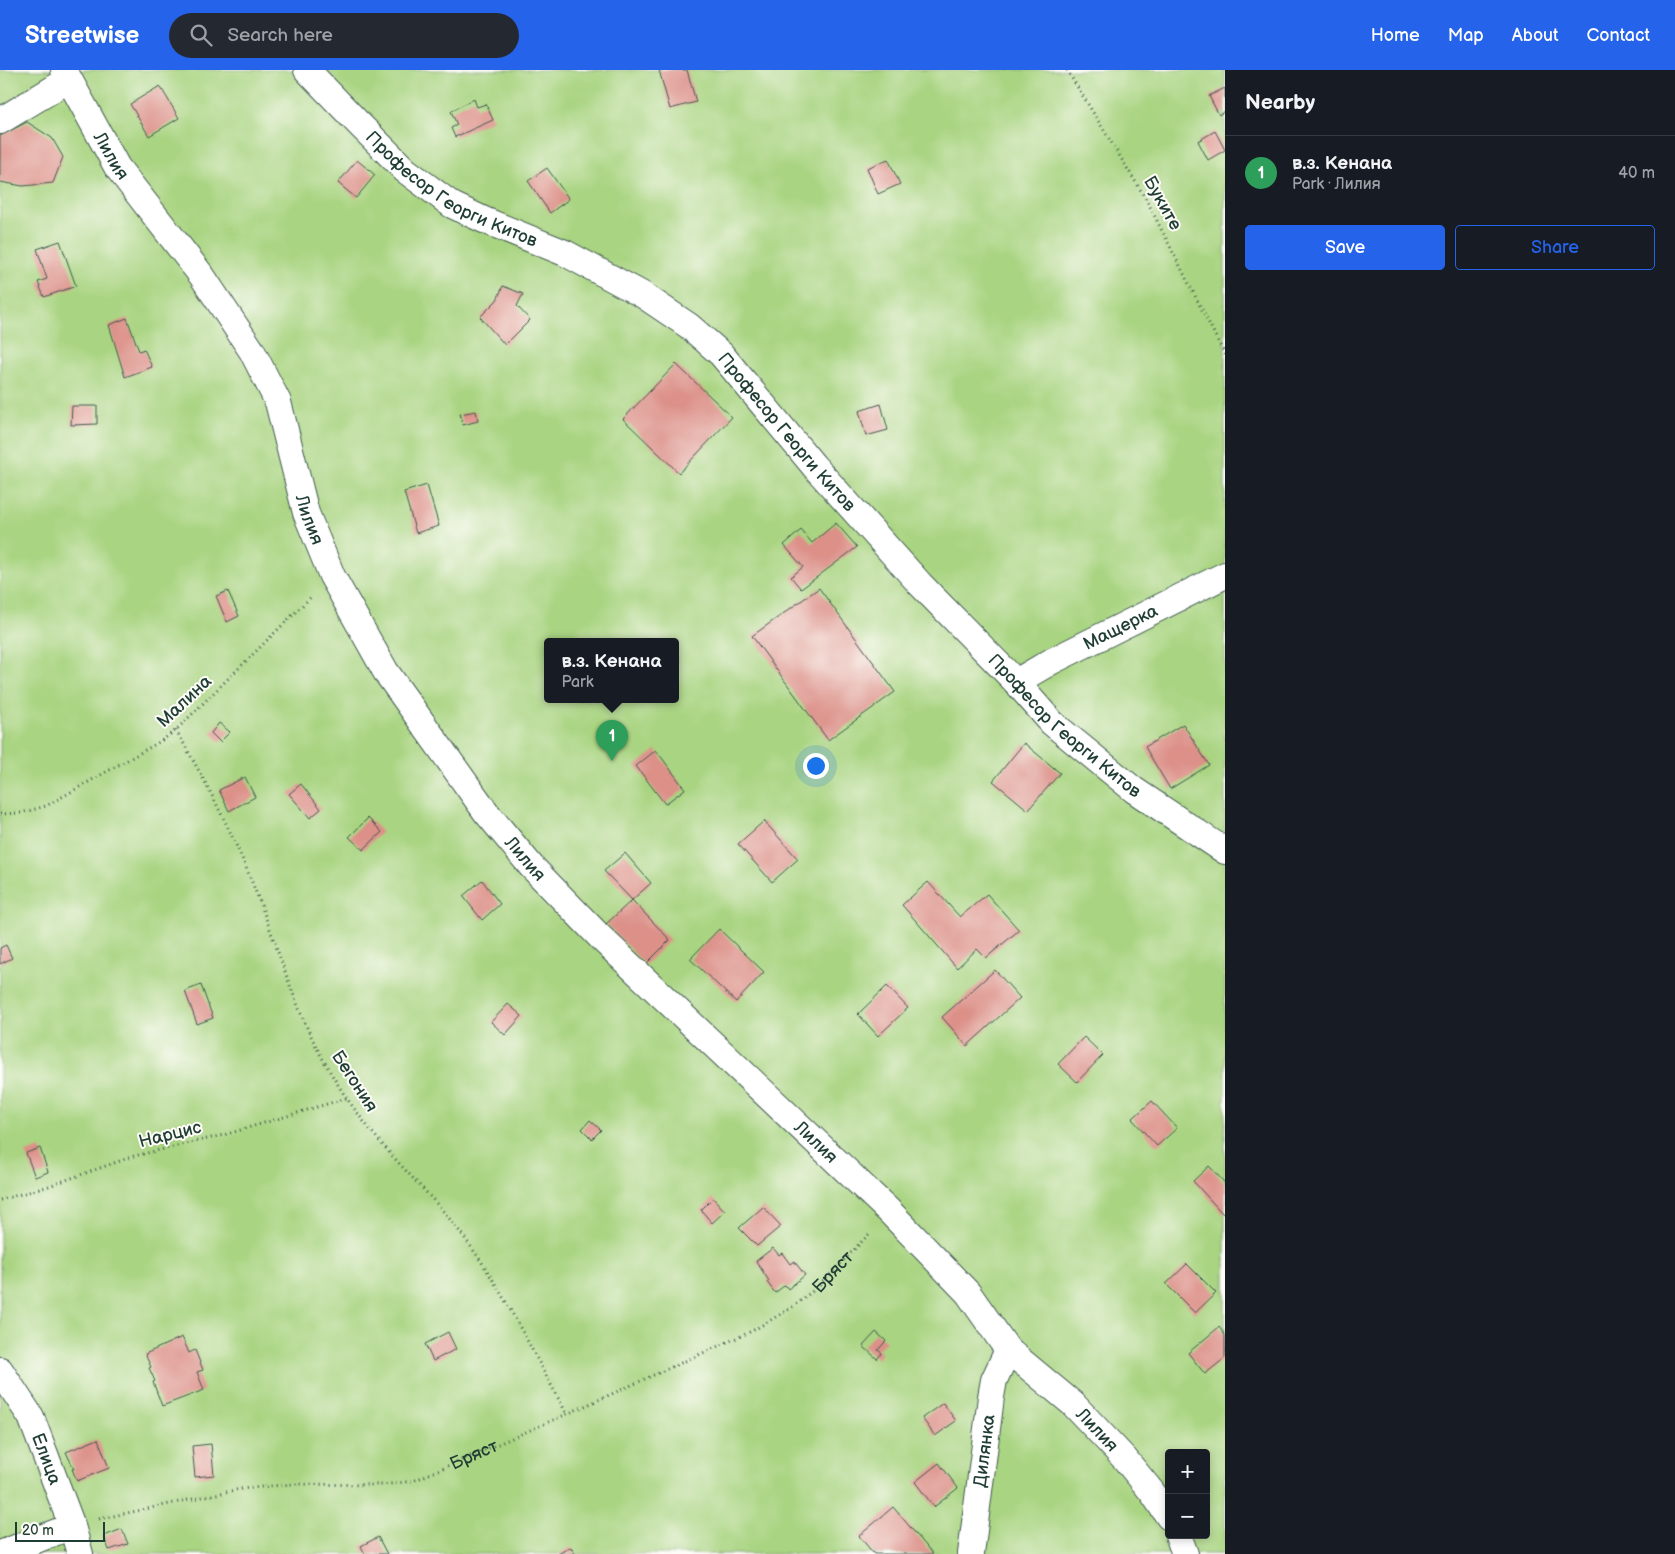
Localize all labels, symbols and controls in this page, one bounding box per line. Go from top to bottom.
search box [169,13,519,58]
text: Streetwise [25,21,139,50]
icon: search [187,21,215,49]
text: Search here [227,24,333,47]
text: Home [1371,25,1420,46]
text: Map [1448,25,1484,46]
text: About [1512,25,1559,46]
text: Contact [1587,25,1650,46]
text: Nearby [1245,90,1315,115]
street label: Професор Георги Китов [361,127,541,252]
street label: Лилия [88,128,133,184]
text: в.з. Кенана [1292,152,1392,175]
text: 1 [1258,164,1264,183]
text: 40 m [1618,164,1655,183]
street label: Буките [1139,172,1186,234]
text: Park · Лилия [1292,175,1381,194]
button: Save [1245,225,1445,270]
button: Share [1455,225,1655,270]
street label: Професор Георги Китов [713,349,860,516]
street label: Лилия [291,492,328,548]
street label: Мащерка [1080,600,1162,655]
popup [544,638,679,703]
text: в.з. Кенана [561,650,662,673]
street label: Професор Георги Китов [984,650,1145,803]
street label: Малина [153,671,216,732]
text: Park [561,673,594,692]
pin: 1 [596,720,628,761]
your location [803,753,829,779]
street label: Лилия [499,832,550,886]
street label: Бегония [327,1047,382,1116]
street label: Лилия [789,1116,842,1168]
street label: Нарцис [137,1117,204,1152]
street label: Бряст [808,1246,858,1297]
street label: Лилия [1071,1403,1122,1456]
street label: Дилянка [970,1413,1000,1489]
street label: Елица [27,1430,66,1488]
street label: Бряст [447,1435,502,1475]
map controls [1165,1449,1210,1539]
button: + [1165,1449,1210,1494]
button: − [1165,1494,1210,1539]
scale bar [15,1519,105,1542]
text: 20 m [22,1522,54,1539]

